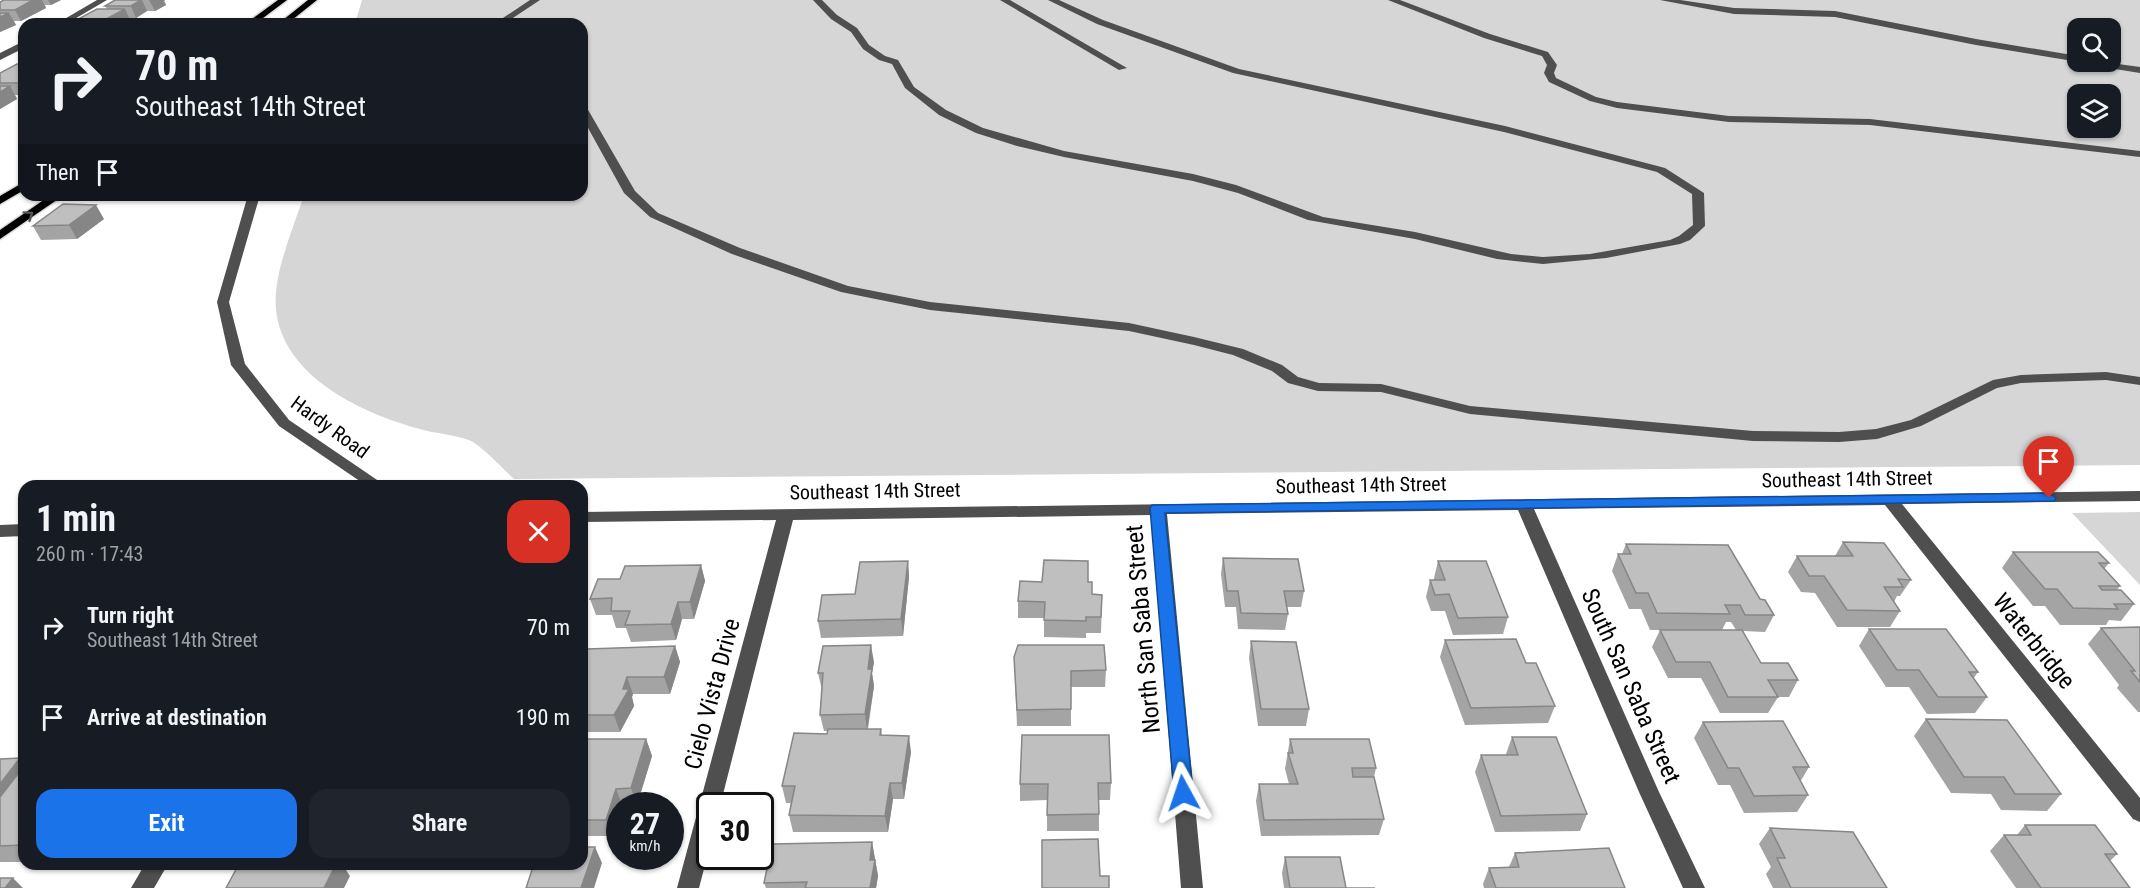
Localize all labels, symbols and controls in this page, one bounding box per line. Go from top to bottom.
map controls [2067,18,2121,138]
button: search [2067,18,2121,72]
text: 70 m [135,41,218,90]
icon: right [36,42,114,120]
button: layers [2067,84,2121,138]
text: Southeast 14th Street [135,91,366,123]
icon: arrive [91,156,124,189]
text: Then [36,160,79,185]
one-way arrow [23,211,34,222]
street label: Hardy Road [286,391,374,463]
pin [2023,436,2074,498]
icon: arrive [2032,445,2065,478]
street label: Southeast 14th Street [1761,466,1933,492]
street label: Southeast 14th Street [1275,472,1447,498]
street label: Southeast 14th Street [789,478,961,504]
text: 1 min [36,498,116,540]
button: close [507,500,570,563]
street label: North San Saba Street [1120,524,1166,734]
text: 260 m · 17:43 [36,542,143,566]
street label: South San Saba Street [1575,584,1687,788]
street label: Waterbridge [1987,588,2081,694]
text: Turn right [87,603,174,628]
icon: right [36,611,69,644]
text: 70 m [527,615,570,640]
street label: Cielo Vista Drive [678,615,746,773]
text: Southeast 14th Street [87,628,258,652]
icon: arrive [36,701,69,734]
text: Arrive at destination [87,705,267,730]
text: 190 m [516,705,570,730]
position arrow [1151,761,1215,825]
button: Exit [36,789,297,858]
button: Share [309,789,570,858]
speed limit sign: 30 [696,792,774,870]
text: 27 [630,806,660,841]
text: km/h [630,837,660,855]

